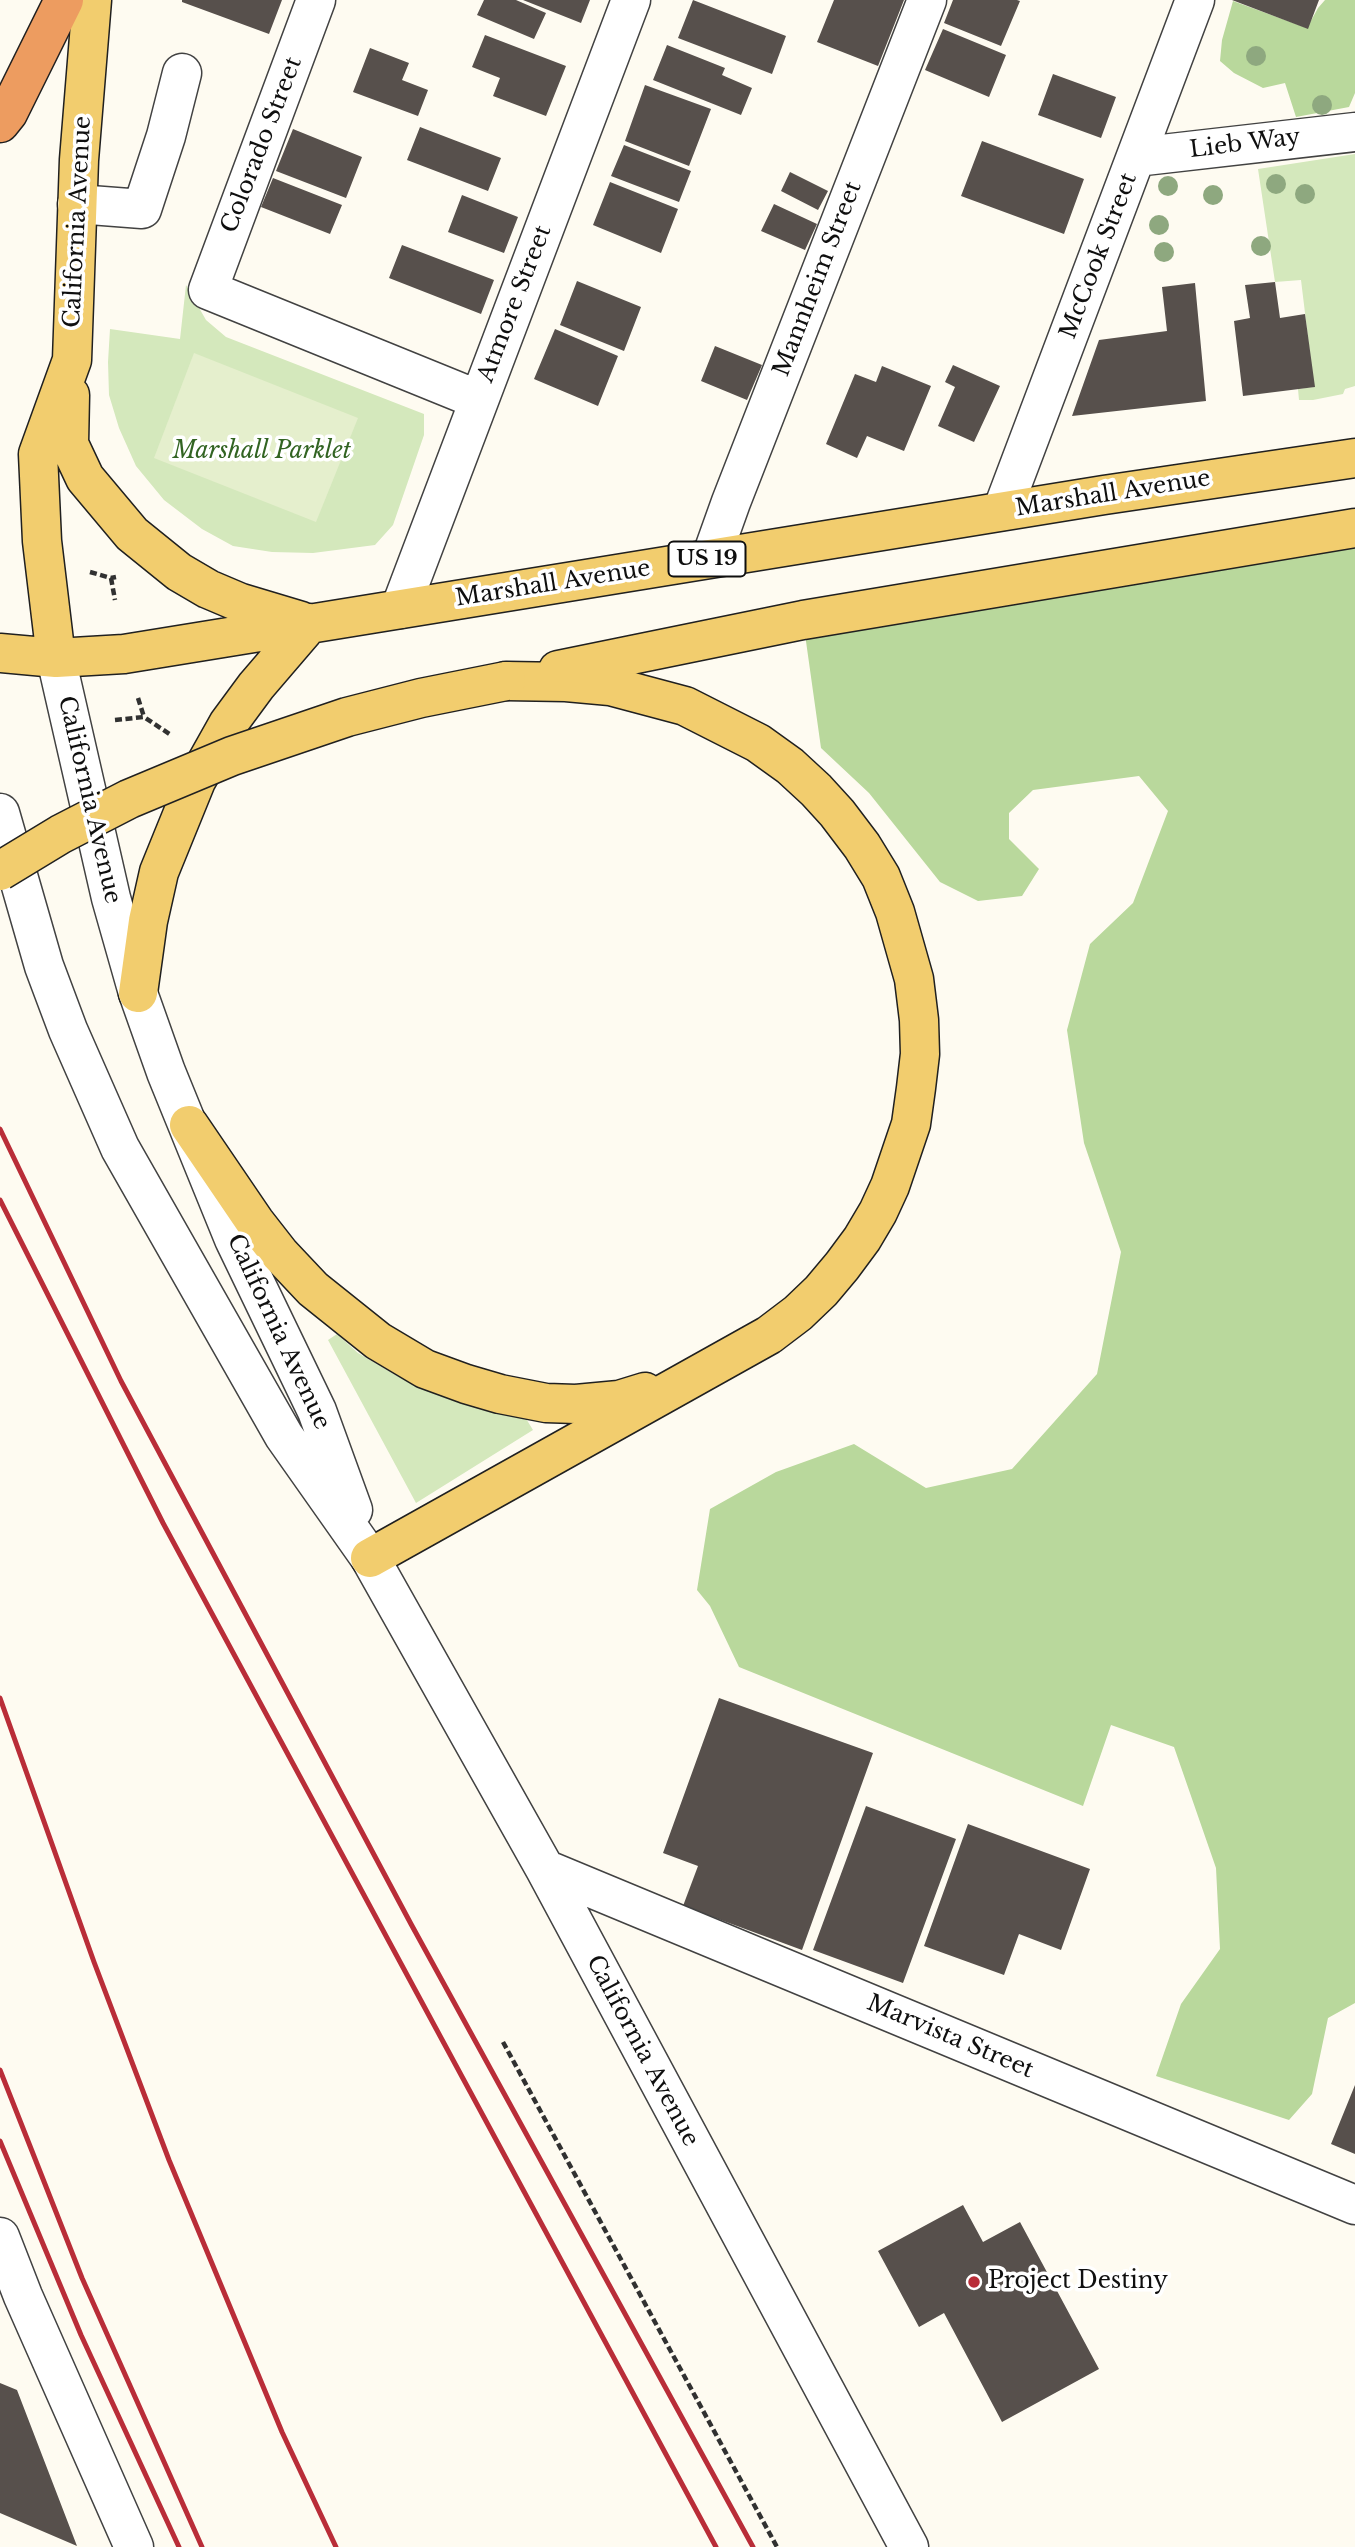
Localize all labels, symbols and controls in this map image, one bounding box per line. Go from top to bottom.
street label: Colorado Street [216,53,308,237]
street label: California Avenue [59,115,97,329]
street label: Lieb Way [1188,124,1302,164]
street label: McCook Street [1055,169,1143,343]
street label: Mannheim Street [768,178,868,380]
street label: Atmore Street [472,222,558,386]
park label: Marshall Parklet [173,438,351,466]
street label: Marshall Avenue [1014,465,1212,523]
road number: US 19 [668,542,746,576]
street label: Marshall Avenue [454,555,652,613]
street label: California Avenue [52,693,126,907]
street label: California Avenue [221,1230,335,1434]
street label: California Avenue [580,1951,704,2151]
street label: Marvista Street [863,1989,1037,2085]
place label: Project Destiny [988,2268,1168,2296]
marker: Project Destiny [966,2274,982,2290]

